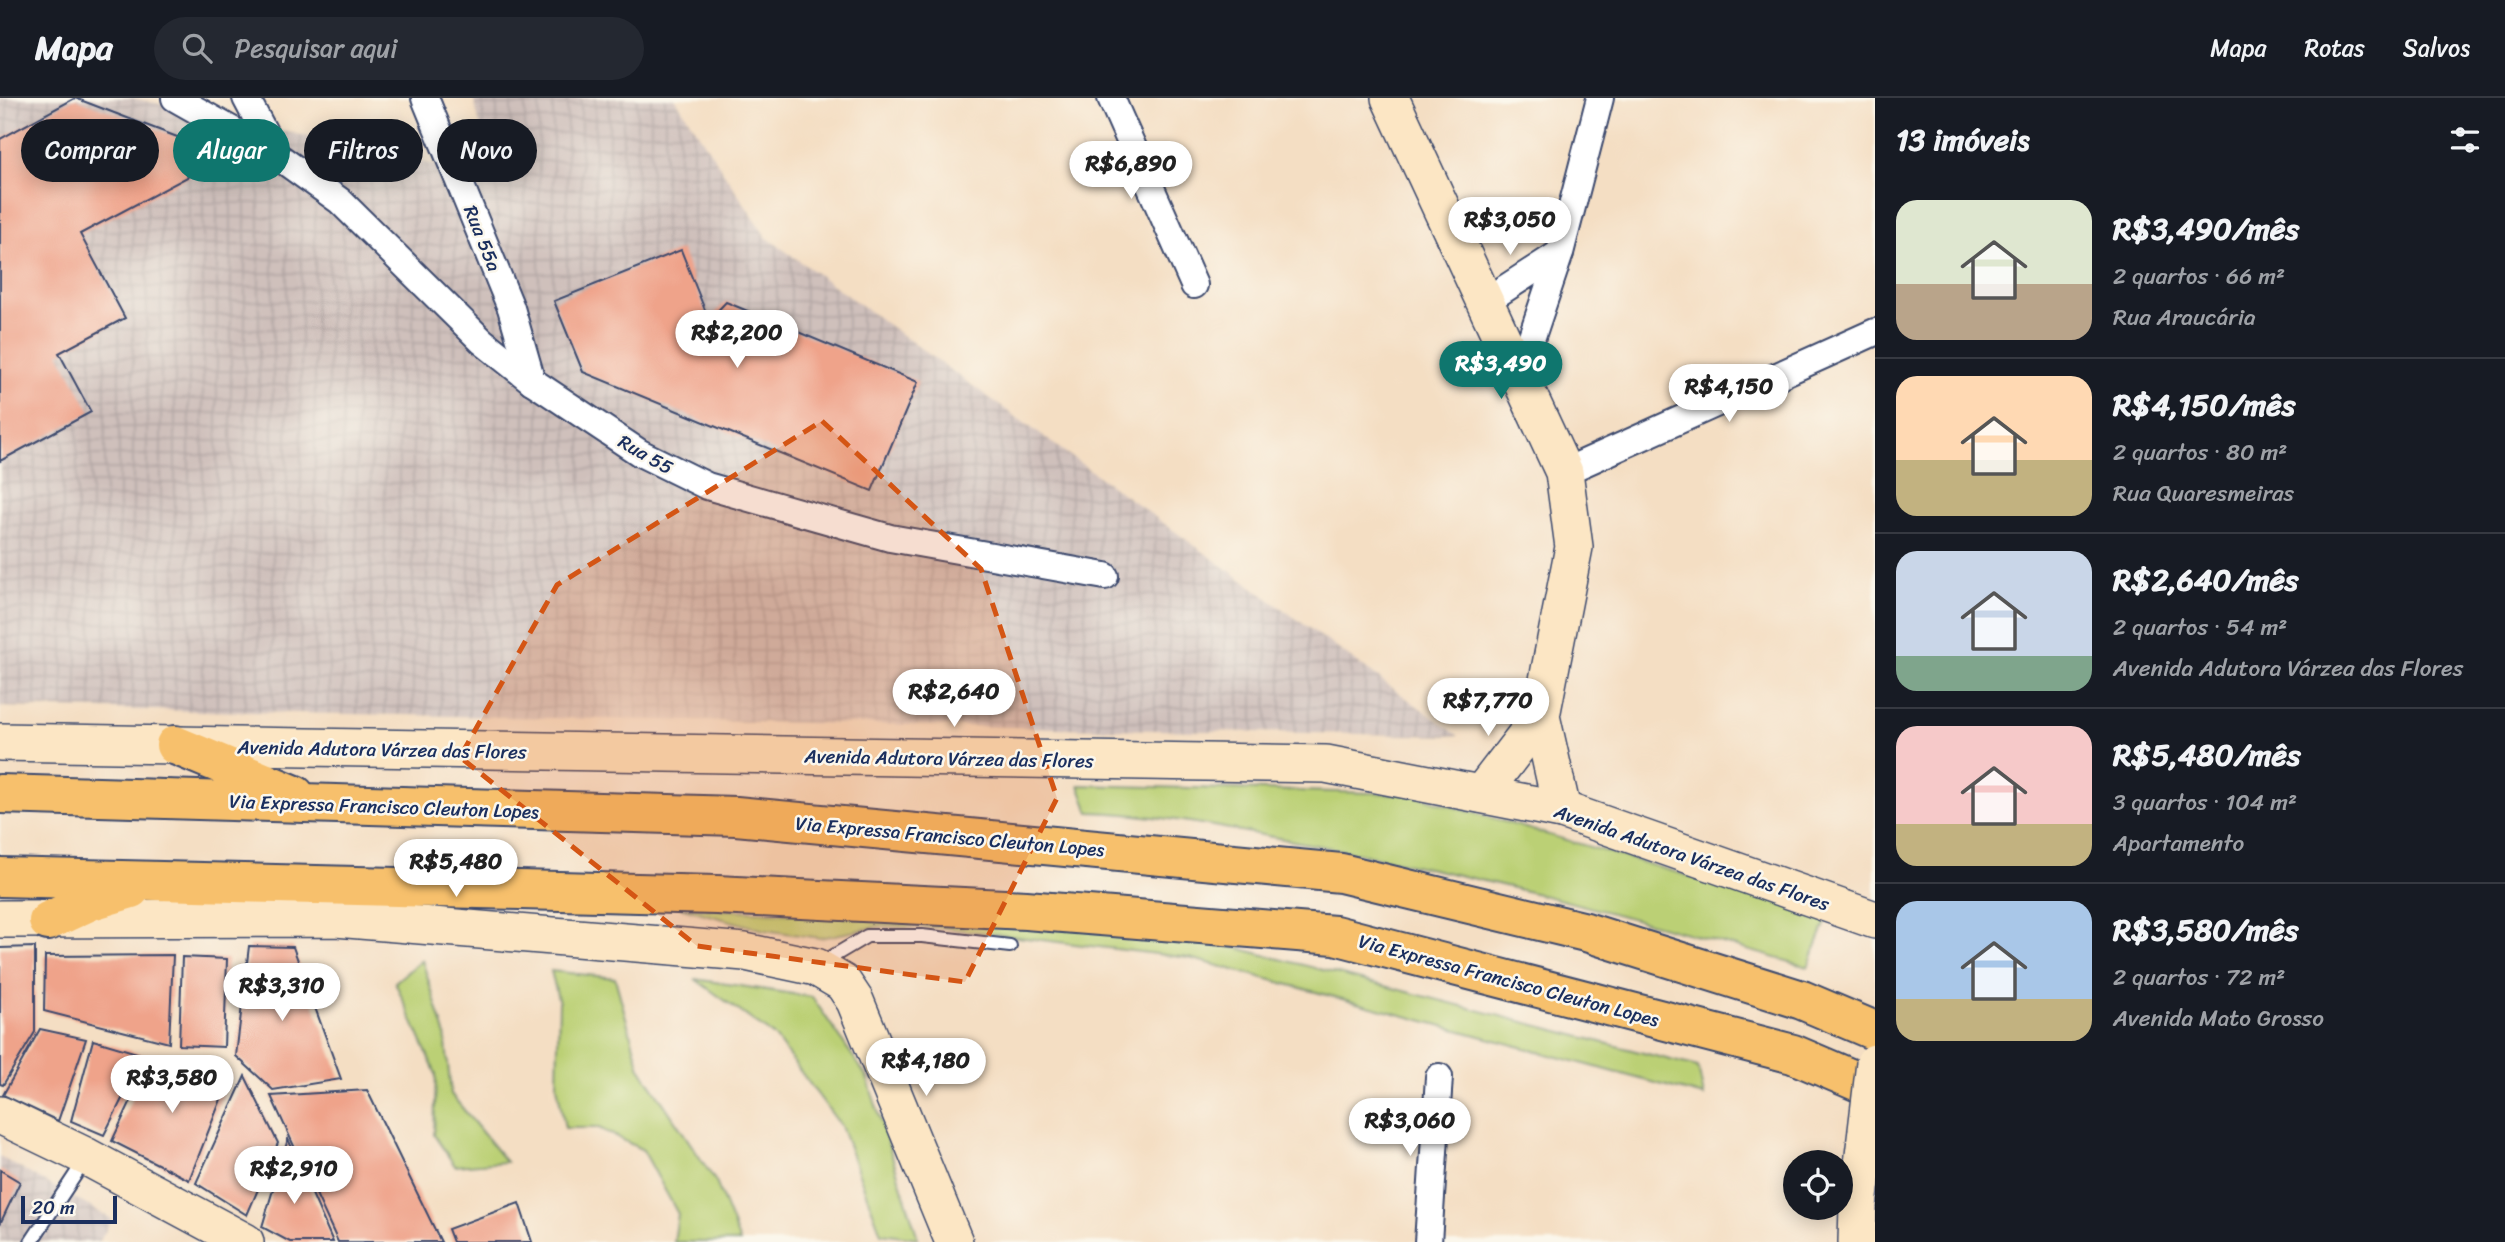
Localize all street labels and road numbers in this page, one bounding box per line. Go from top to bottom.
street label: Rua 55a [454,200,511,277]
street label: Rua 55 [612,425,680,484]
street label: Avenida Adutora Várzea das Flores [236,730,527,769]
street label: Avenida Adutora Várzea das Flores [803,739,1094,778]
street label: Via Expressa Francisco Cleuton Lopes [229,785,540,828]
street label: Avenida Adutora Várzea das Flores [1549,794,1834,920]
street label: Via Expressa Francisco Cleuton Lopes [794,807,1106,866]
street label: Via Expressa Francisco Cleuton Lopes [1355,924,1663,1037]

